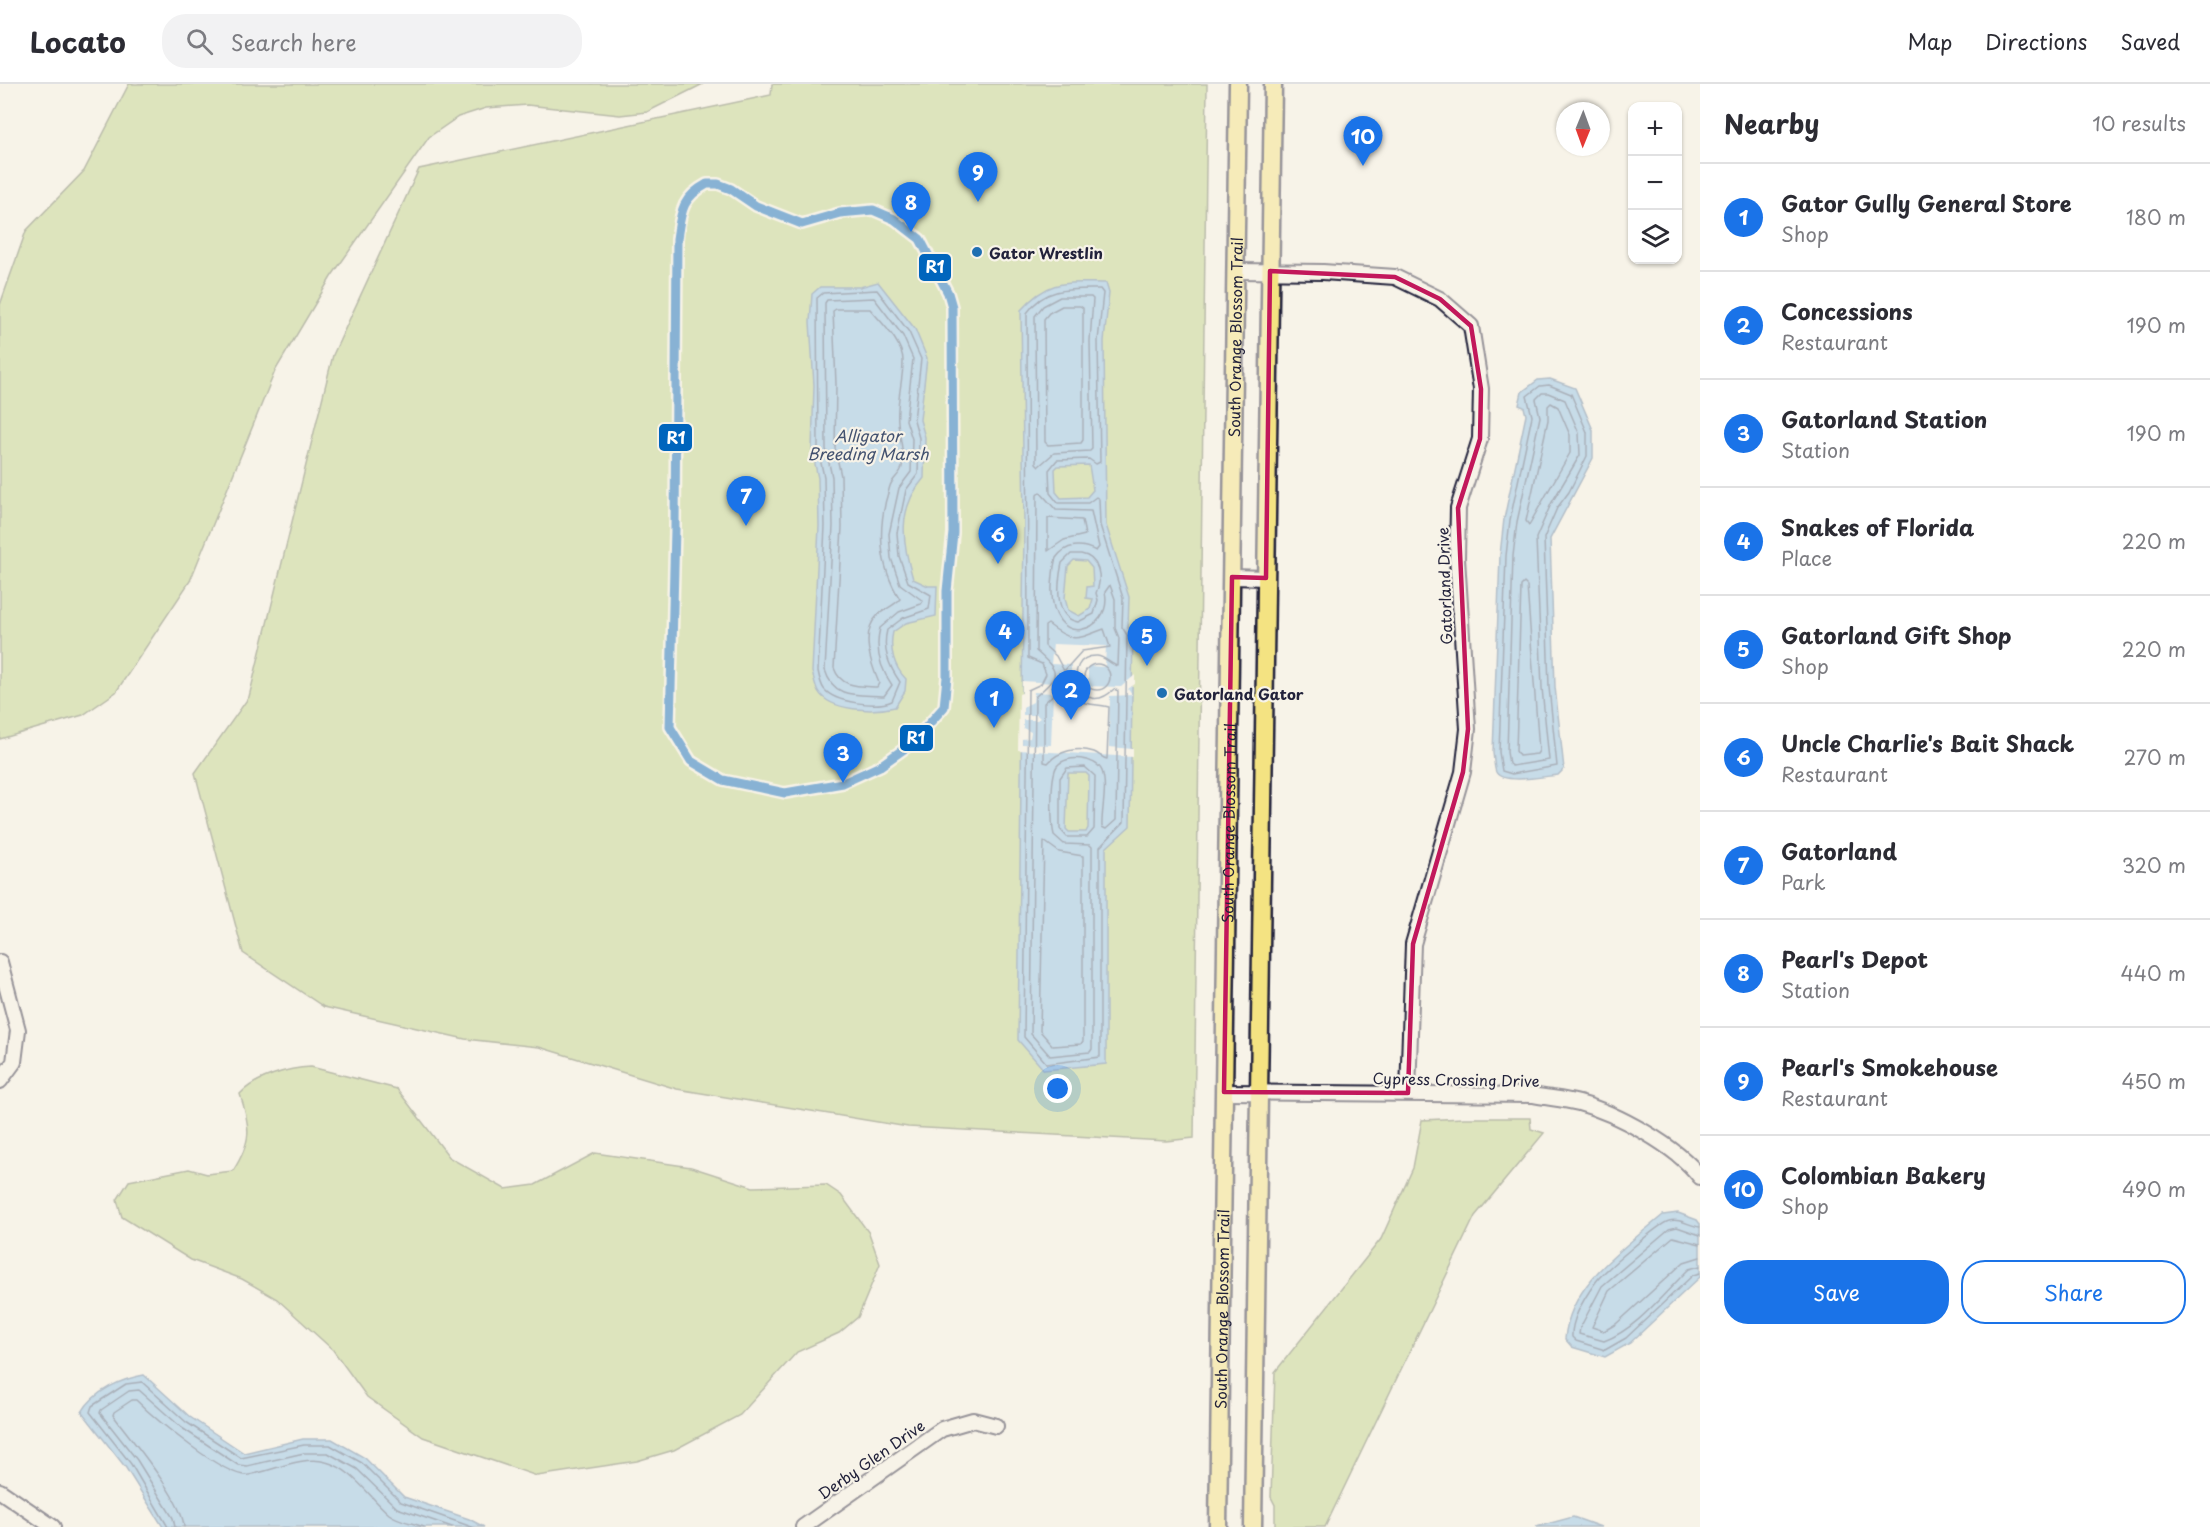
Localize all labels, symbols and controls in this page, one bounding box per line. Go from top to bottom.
search box [162,14,582,68]
text: Locato [30,20,126,63]
icon: search [183,25,216,58]
text: Search here [231,25,357,58]
text: Map [1907,25,1952,57]
text: Directions [1985,25,2087,57]
text: Saved [2120,25,2180,57]
north arrow [1556,102,1610,156]
map controls [1628,102,1682,264]
button: + [1628,102,1682,156]
text: Nearby [1724,104,1819,143]
text: 10 results [2092,108,2186,138]
pin: 10 [1344,116,1382,166]
pin: 9 [958,152,998,202]
button: − [1628,156,1682,210]
pin: 8 [892,182,930,232]
text: Gator Gully General Store [1781,186,2072,219]
text: 1 [1739,202,1748,232]
text: 180 m [2126,202,2186,232]
button: layers [1628,210,1682,264]
text: Shop [1781,219,1829,249]
street label: South Orange Blossom Trail [1222,237,1247,437]
place label: Gator Wrestlin [989,241,1103,264]
marker: Gator Wrestlin [970,245,984,259]
line badge: R1 [918,253,952,282]
text: R1 [926,254,945,278]
text: Concessions [1781,294,1913,327]
text: 2 [1736,310,1751,340]
text: 190 m [2127,310,2186,340]
text: Restaurant [1781,327,1888,357]
text: Gatorland Station [1781,402,1987,435]
text: 3 [1737,418,1750,448]
text: 190 m [2127,418,2186,448]
line badge: R1 [658,423,693,452]
water label: Alligator Breeding Marsh [808,423,929,465]
text: R1 [667,425,686,449]
text: Station [1781,435,1850,465]
pin: 7 [726,476,766,526]
text: Snakes of Florida [1781,510,1974,543]
pin: 6 [978,514,1018,564]
text: 4 [1737,526,1750,556]
text: 220 m [2122,526,2186,556]
street label: Gatorland Drive [1430,527,1458,645]
text: Place [1781,543,1832,573]
pin: 4 [986,612,1024,661]
pin: 5 [1128,616,1166,666]
text: Gatorland Gift Shop [1781,618,2012,651]
text: 5 [1737,634,1750,664]
text: 220 m [2122,634,2186,664]
text: Shop [1781,651,1829,681]
pin: 2 [1052,670,1090,720]
pin: 1 [974,678,1014,728]
place label: Gatorland Gator [1174,682,1304,705]
marker: Gatorland Gator [1155,686,1169,700]
street label: South Orange Blossom Trail [1215,723,1241,923]
line badge: R1 [899,724,934,752]
text: R1 [907,725,926,749]
text: Uncle Charlie's Bait Shack [1781,726,2074,759]
pin: 3 [824,734,862,783]
text: 6 [1736,742,1751,772]
text: 270 m [2123,742,2186,772]
text: Restaurant [1781,759,1888,789]
text: Gatorland [1781,834,1897,867]
text: 7 [1738,850,1749,880]
text: 320 m [2122,850,2186,880]
text: Park [1781,867,1826,897]
text: Pearl's Depot [1781,942,1928,975]
text: 8 [1737,958,1750,988]
text: 440 m [2121,958,2186,988]
text: Station [1781,975,1850,1005]
text: Pearl's Smokehouse [1781,1050,1998,1083]
street label: Cypress Crossing Drive [1372,1066,1540,1092]
text: 9 [1738,1066,1749,1096]
text: 450 m [2121,1066,2186,1096]
your location [1043,1074,1072,1103]
text: Restaurant [1781,1083,1888,1113]
text: Colombian Bakery [1781,1158,1986,1191]
text: 10 [1731,1174,1756,1204]
text: 490 m [2122,1174,2186,1204]
text: Shop [1781,1191,1829,1221]
street label: South Orange Blossom Trail [1208,1209,1234,1409]
button: Save [1724,1260,1949,1324]
button: Share [1961,1260,2186,1324]
street label: Derby Glen Drive [813,1414,929,1504]

